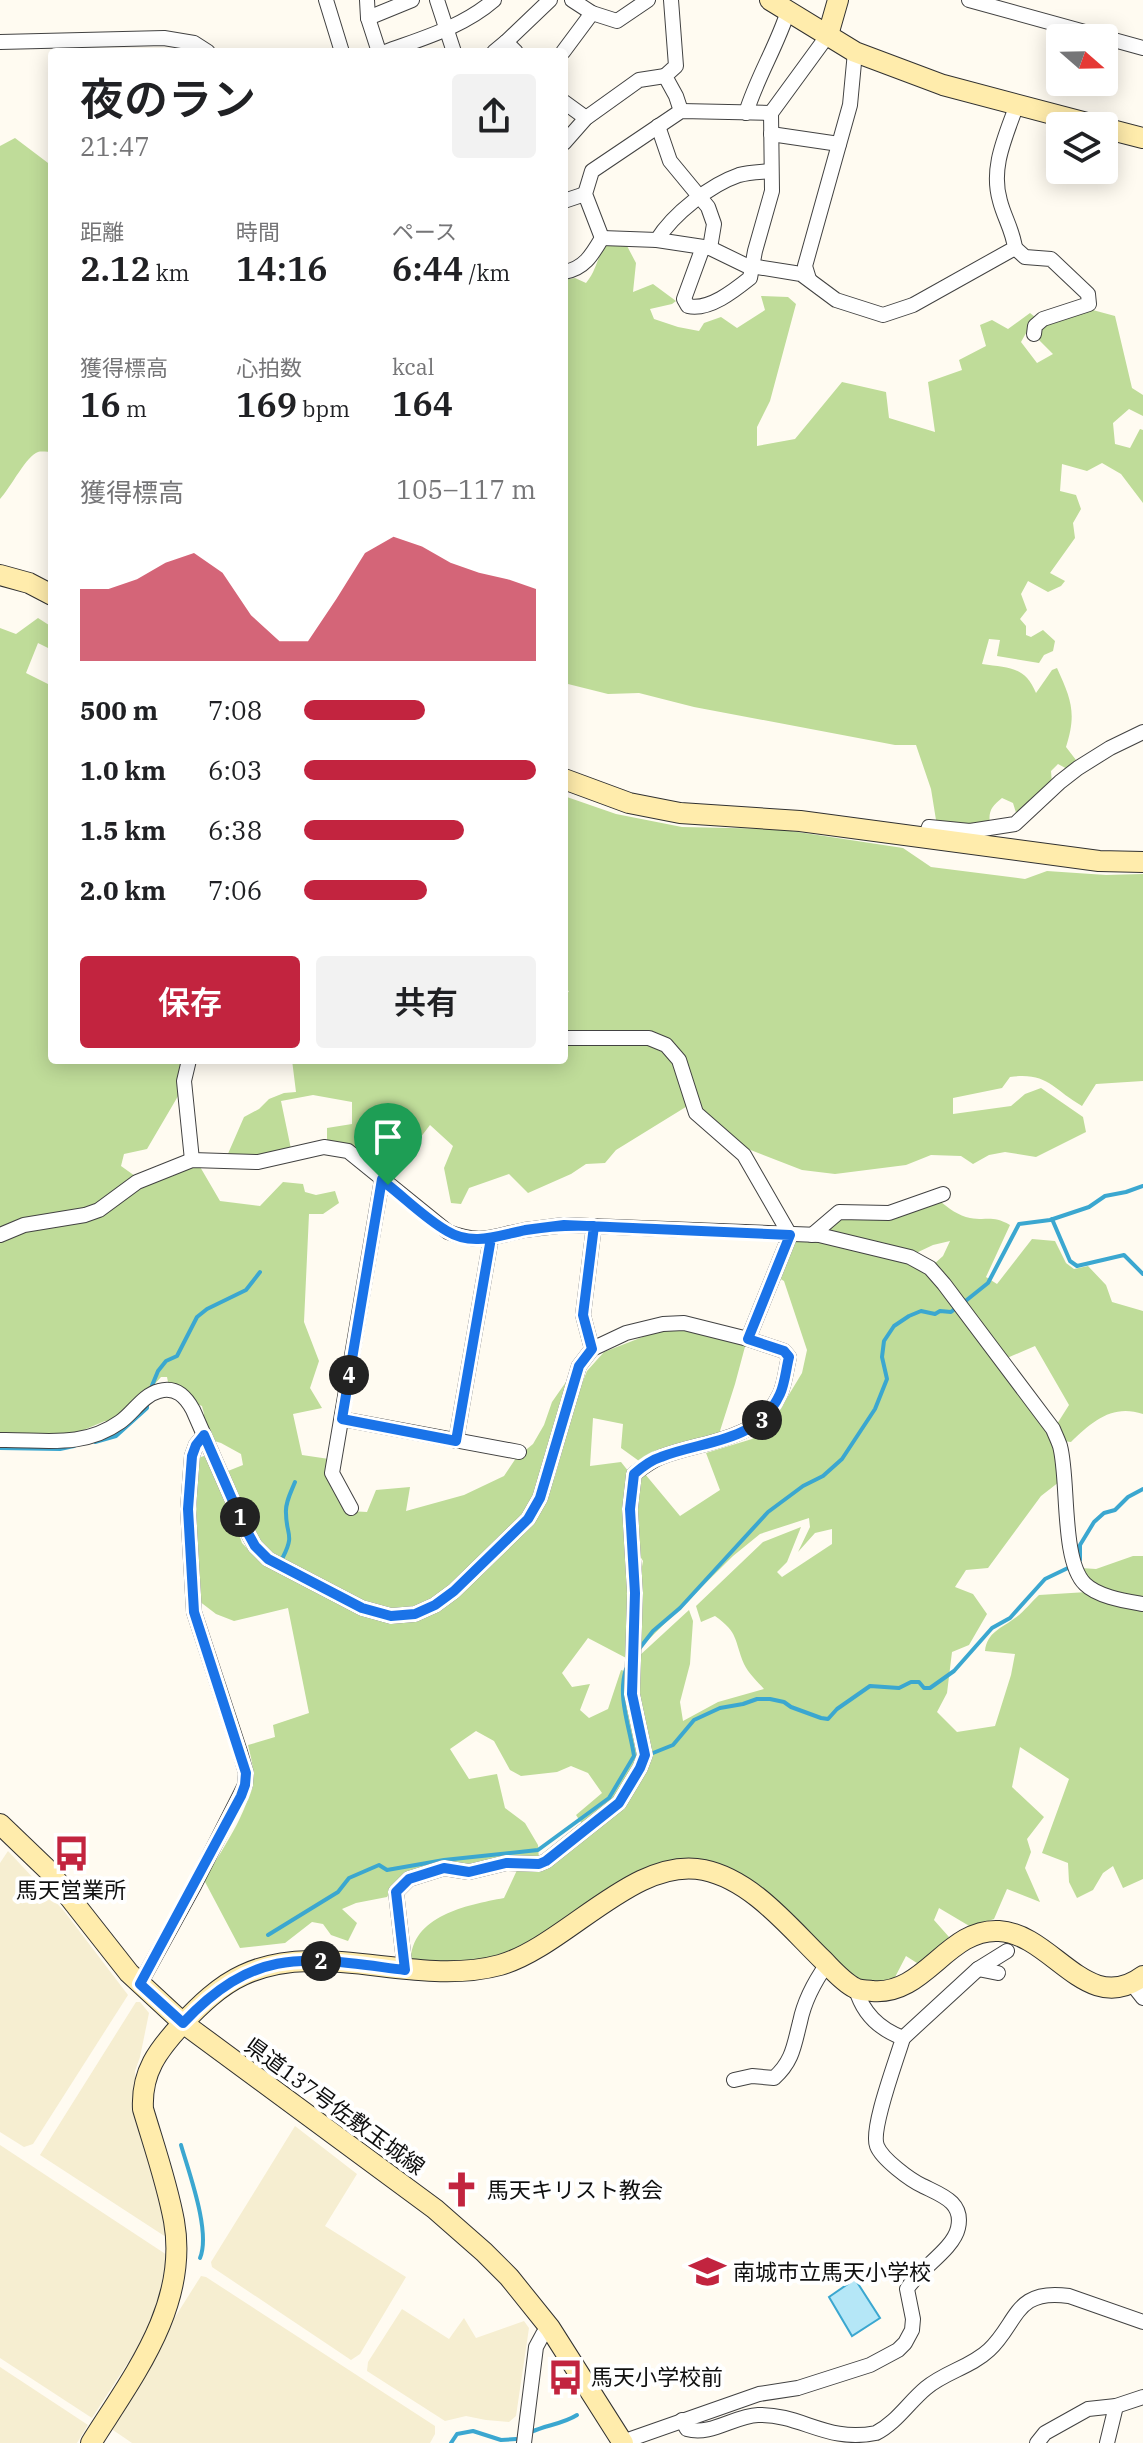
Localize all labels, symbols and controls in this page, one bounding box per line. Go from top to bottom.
north arrow [1046,24,1118,96]
map controls [1046,24,1118,184]
text: 夜のラン [80,70,256,127]
button: share [452,74,536,158]
button: layers [1046,112,1118,184]
text: 21:47 [80,129,150,163]
text: 距離 [80,217,124,246]
text: 時間 [236,217,280,246]
text: ペース [392,217,457,246]
text: 2.12 [80,246,151,290]
text: 14:16 [236,246,328,290]
text: 6:44 [392,246,463,290]
text: km [151,258,190,287]
text: /km [463,258,510,287]
text: kcal [392,352,434,381]
text: 獲得標高 [80,353,168,382]
text: 心拍数 [236,353,302,382]
text: 164 [392,381,453,425]
text: 16 [80,382,121,426]
text: 169 [236,382,297,426]
text: m [121,394,147,423]
text: bpm [297,394,350,423]
text: 105–117 m [396,472,536,506]
text: 獲得標高 [80,475,184,509]
text: 500 m [80,693,158,727]
text: 7:08 [208,693,262,727]
text: 1.0 km [80,753,166,787]
text: 6:03 [208,753,262,787]
text: 1.5 km [80,813,166,847]
text: 6:38 [208,813,262,847]
text: 2.0 km [80,873,166,907]
text: 7:06 [208,873,262,907]
button: 保存 [80,956,300,1048]
button: 共有 [316,956,536,1048]
pin [354,1103,422,1185]
icon: arrive [366,1115,410,1159]
pin: 4 [329,1355,369,1395]
text: 4 [342,1360,356,1389]
pin: 3 [742,1400,782,1440]
text: 3 [755,1405,769,1434]
pin: 1 [220,1497,260,1537]
text: 1 [233,1502,247,1531]
bus stop icon: 馬天営業所 [52,1835,90,1873]
place label: 馬天営業所 [16,1875,126,1904]
pin: 2 [301,1941,341,1981]
text: 2 [314,1946,328,1975]
street label: 県道137号佐敷玉城線 [240,2030,431,2181]
church icon: 馬天キリスト教会 [442,2171,480,2209]
place label: 馬天キリスト教会 [487,2175,663,2204]
school or university icon: 南城市立馬天小学校 [688,2253,726,2291]
place label: 南城市立馬天小学校 [733,2257,931,2286]
bus stop icon: 馬天小学校前 [546,2358,584,2396]
place label: 馬天小学校前 [591,2362,723,2391]

